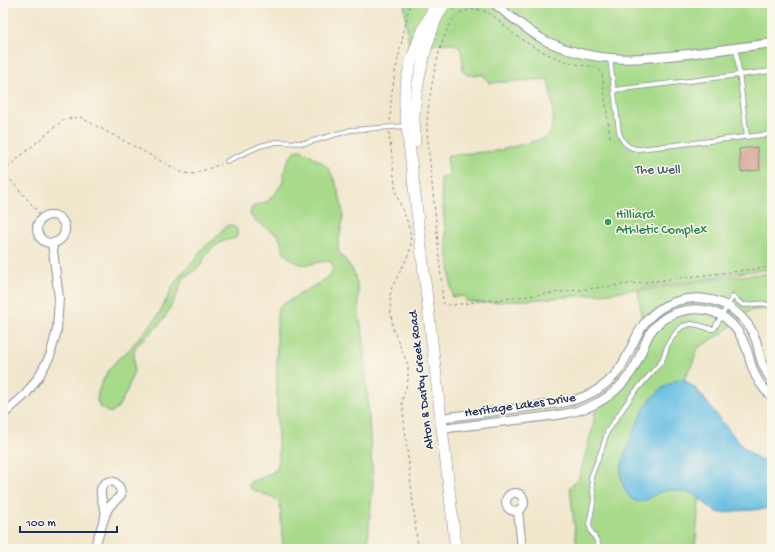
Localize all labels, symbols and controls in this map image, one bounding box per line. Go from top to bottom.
park label: The Well [634,163,681,178]
place label: Hilliard Athletic Complex [616,208,707,238]
marker: Hilliard Athletic Complex [603,217,613,227]
street label: Alton & Darby Creek Road [406,308,438,450]
street label: Heritage Lakes Drive [464,391,577,421]
scale bar [20,508,117,534]
text: 100 m [25,517,56,531]

